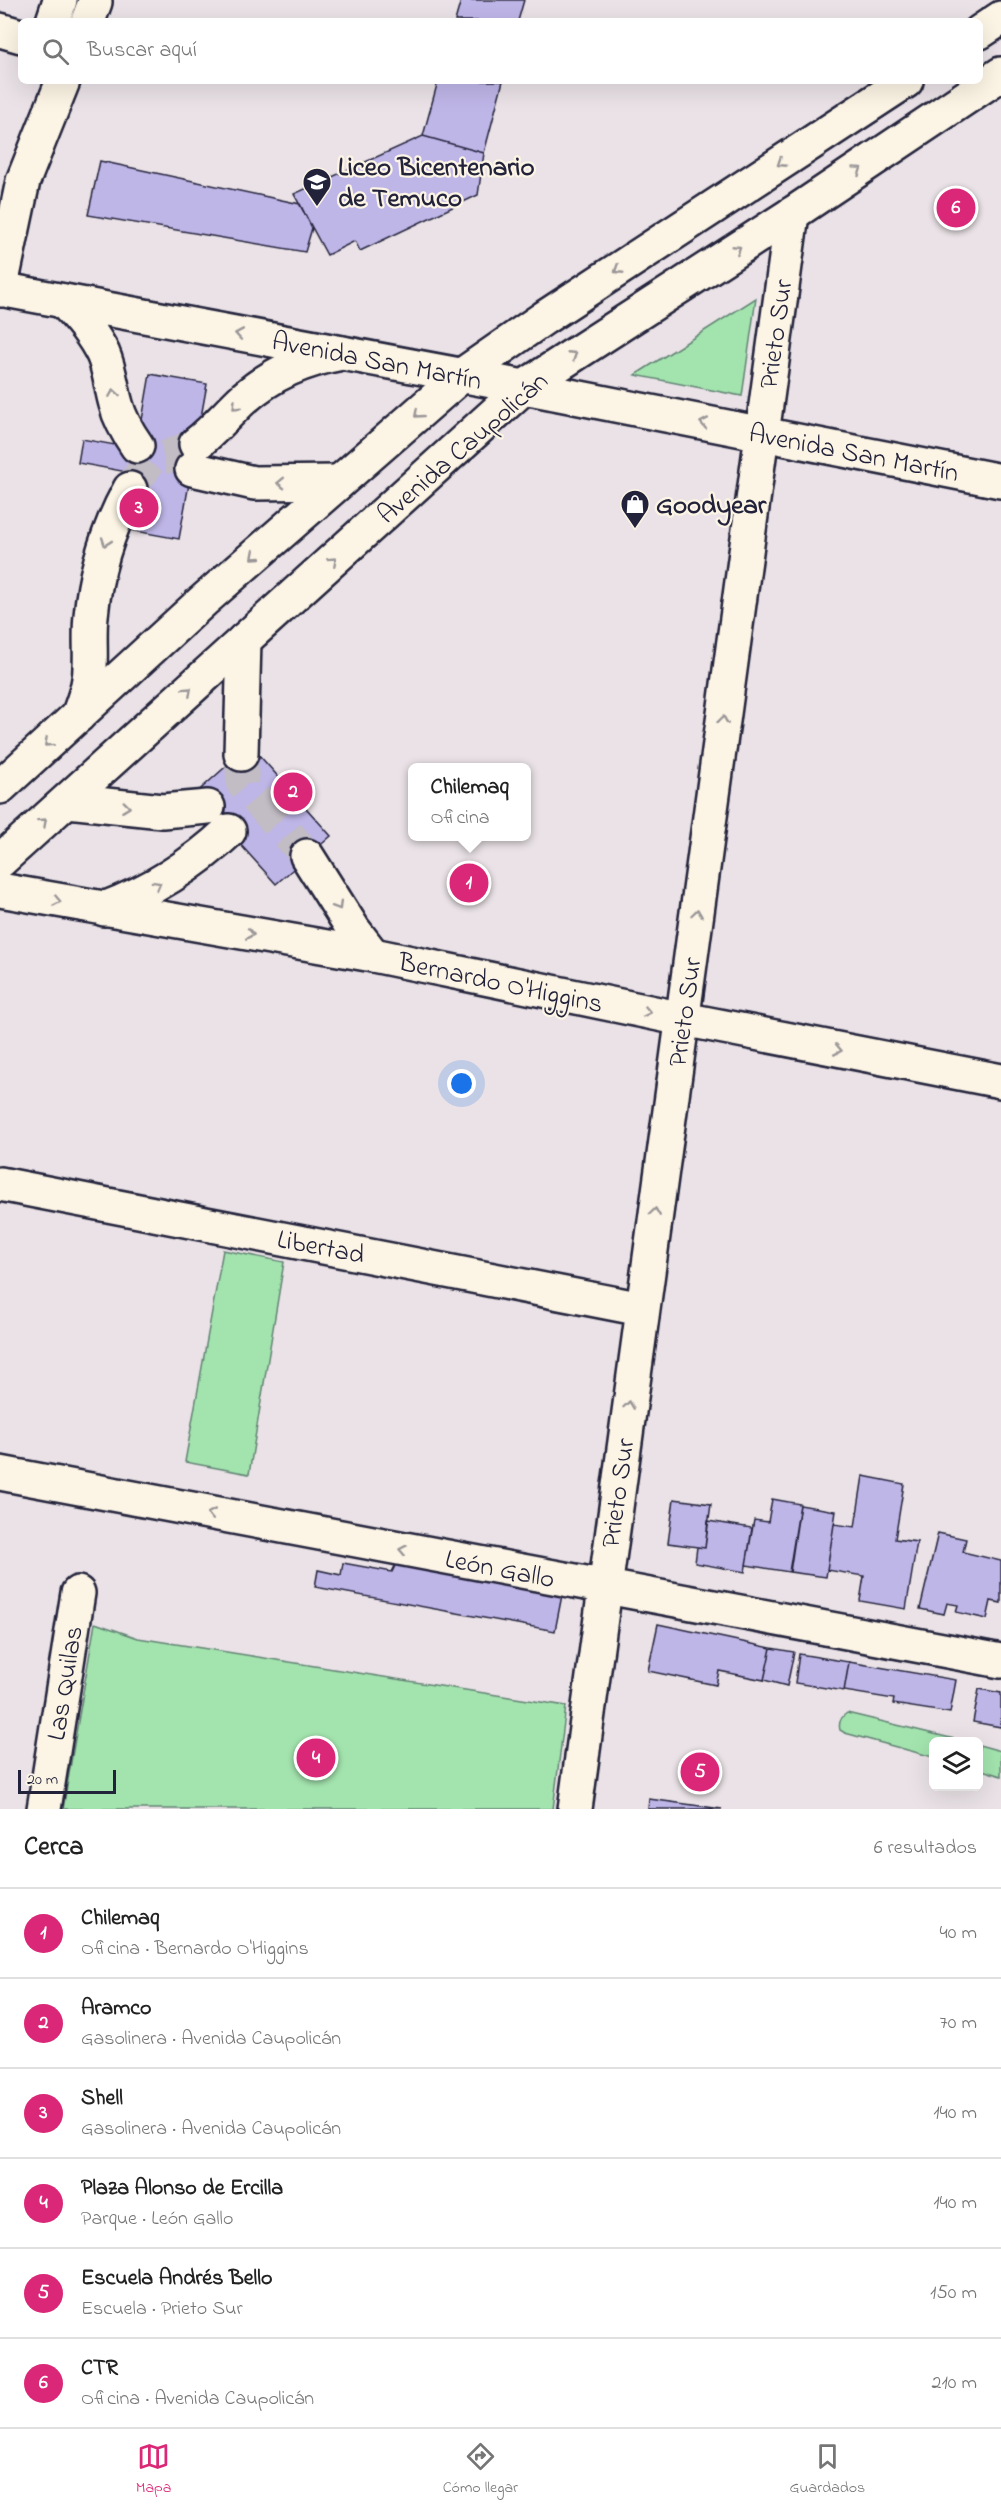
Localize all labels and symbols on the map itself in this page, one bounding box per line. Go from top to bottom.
place label: Liceo Bicentenario de Temuco [338,149,534,219]
one-way arrow [777,156,788,167]
school or university icon: Liceo Bicentenario de Temuco [301,166,333,208]
one-way arrow [851,166,862,177]
pin: 6 [936,186,976,230]
one-way arrow [731,245,741,257]
one-way arrow [614,262,624,274]
street label: Prieto Sur [750,276,805,392]
street label: Avenida San Martín [268,323,485,402]
one-way arrow [234,328,244,341]
one-way arrow [567,352,578,363]
street label: Avenida Caupolicán [369,363,558,534]
one-way arrow [108,389,121,399]
one-way arrow [232,399,242,410]
one-way arrow [414,407,425,418]
street label: Avenida San Martín [745,415,962,494]
one-way arrow [700,417,710,430]
one-way arrow [276,477,285,489]
pin: 3 [120,486,158,530]
place label: Goodyear [656,487,767,526]
shop icon: Goodyear [619,488,651,530]
one-way arrow [101,536,114,547]
one-way arrow [251,549,262,560]
one-way arrow [326,557,336,568]
one-way arrow [181,688,192,699]
one-way arrow [717,715,729,725]
one-way arrow [45,736,55,747]
pin: 2 [274,770,312,814]
one-way arrow [121,800,130,813]
one-way arrow [37,818,47,829]
pin: 1 [450,860,488,906]
one-way arrow [151,881,161,892]
one-way arrow [52,894,62,907]
one-way arrow [330,900,342,910]
one-way arrow [691,909,703,918]
one-way arrow [245,928,254,940]
street label: Bernardo O'Higgins [394,944,606,1025]
street label: Prieto Sur [659,954,714,1070]
one-way arrow [642,1005,652,1018]
one-way arrow [833,1043,843,1056]
your location [447,1069,476,1098]
one-way arrow [649,1207,661,1216]
street label: Libertad [273,1221,368,1276]
one-way arrow [622,1400,635,1409]
street label: Prieto Sur [592,1435,647,1551]
one-way arrow [206,1508,216,1521]
street label: León Gallo [441,1541,558,1600]
one-way arrow [398,1544,408,1557]
street label: Las Quilas [38,1623,95,1743]
pin: 4 [296,1736,336,1780]
pin: 5 [680,1750,720,1794]
scale bar [18,1767,116,1794]

